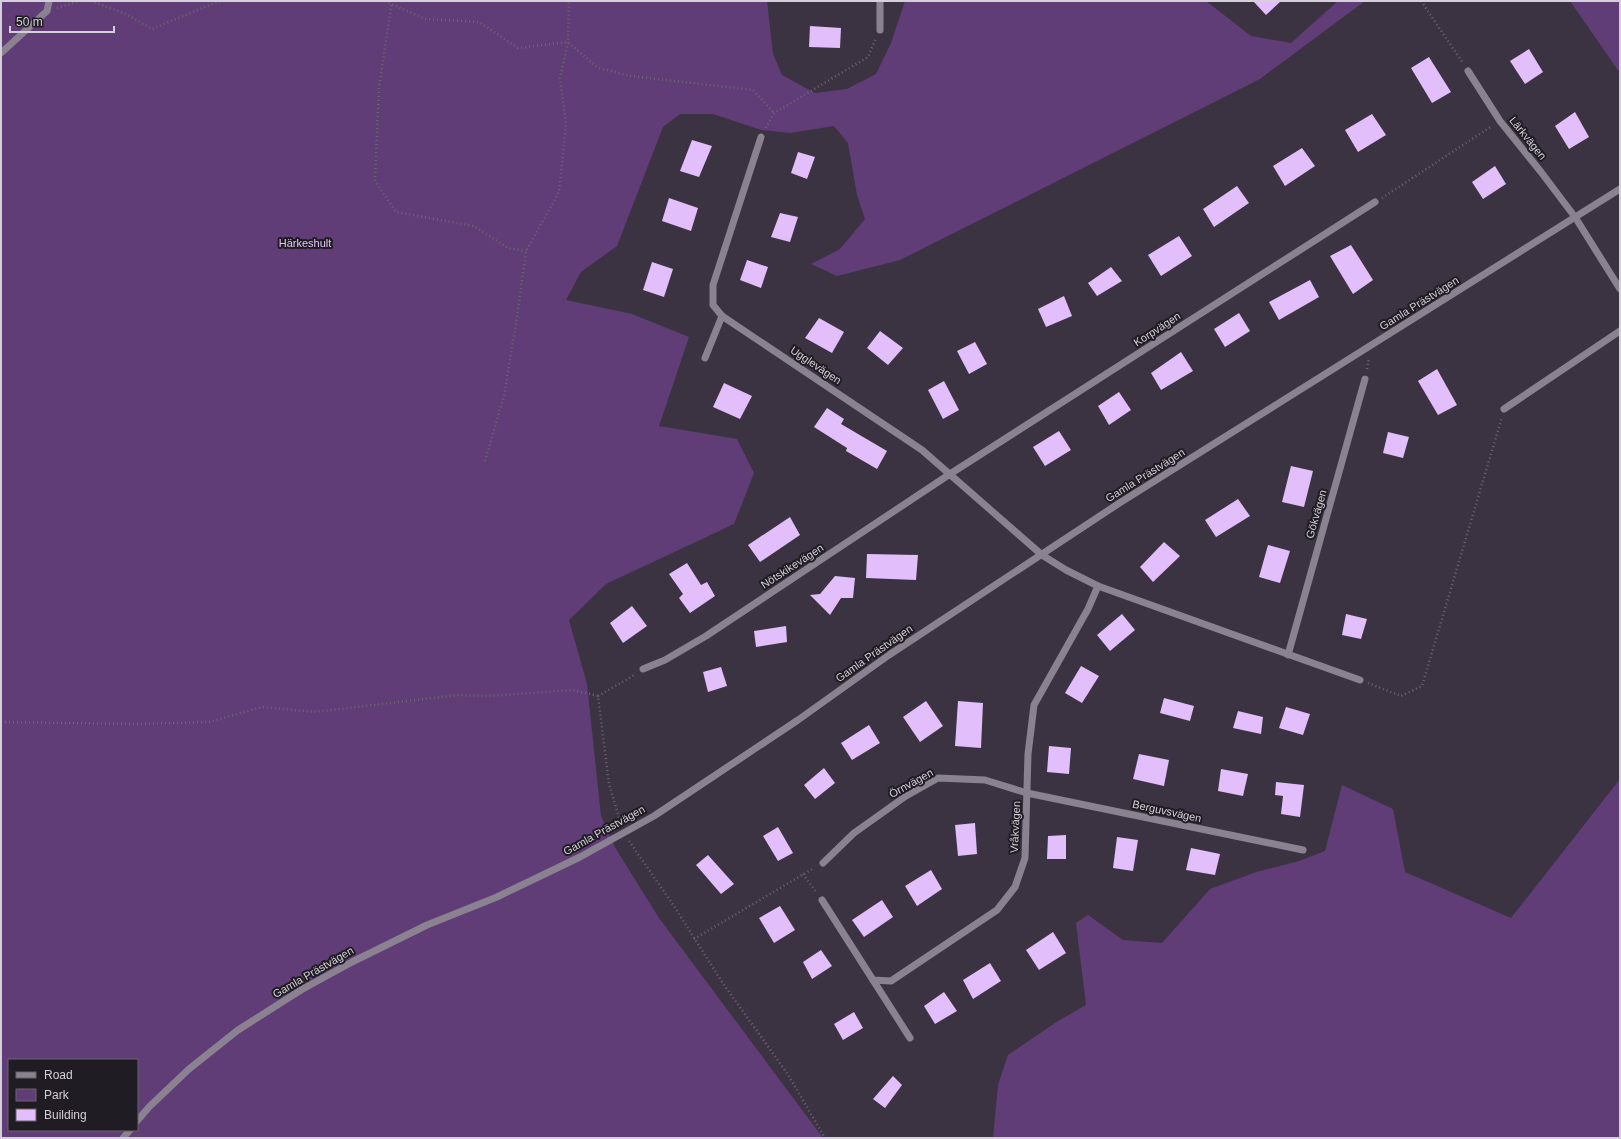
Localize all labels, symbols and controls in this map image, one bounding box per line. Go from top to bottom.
scale bar [10,8,114,34]
text: 50 m [16,15,43,29]
street label: Lärkvägen [1507,114,1549,162]
park label: Härkeshult [279,237,331,249]
street label: Gamla Prästvägen [1377,274,1461,332]
street label: Korpvägen [1131,309,1183,349]
street label: Ugglevägen [788,344,844,386]
street label: Gamla Prästvägen [1103,446,1187,504]
street label: Gökvägen [1303,488,1329,540]
street label: Nötskikevägen [758,541,826,591]
street label: Gamla Prästvägen [833,622,915,684]
street label: Örnvägen [887,766,935,800]
street label: Berguvsvägen [1131,798,1203,824]
street label: Vråkvägen [1008,801,1022,853]
street label: Gamla Prästvägen [561,803,647,857]
street label: Gamla Prästvägen [271,944,355,1000]
legend [8,1059,138,1131]
text: Road [44,1068,73,1082]
text: Park [44,1088,70,1102]
text: Building [44,1108,87,1122]

